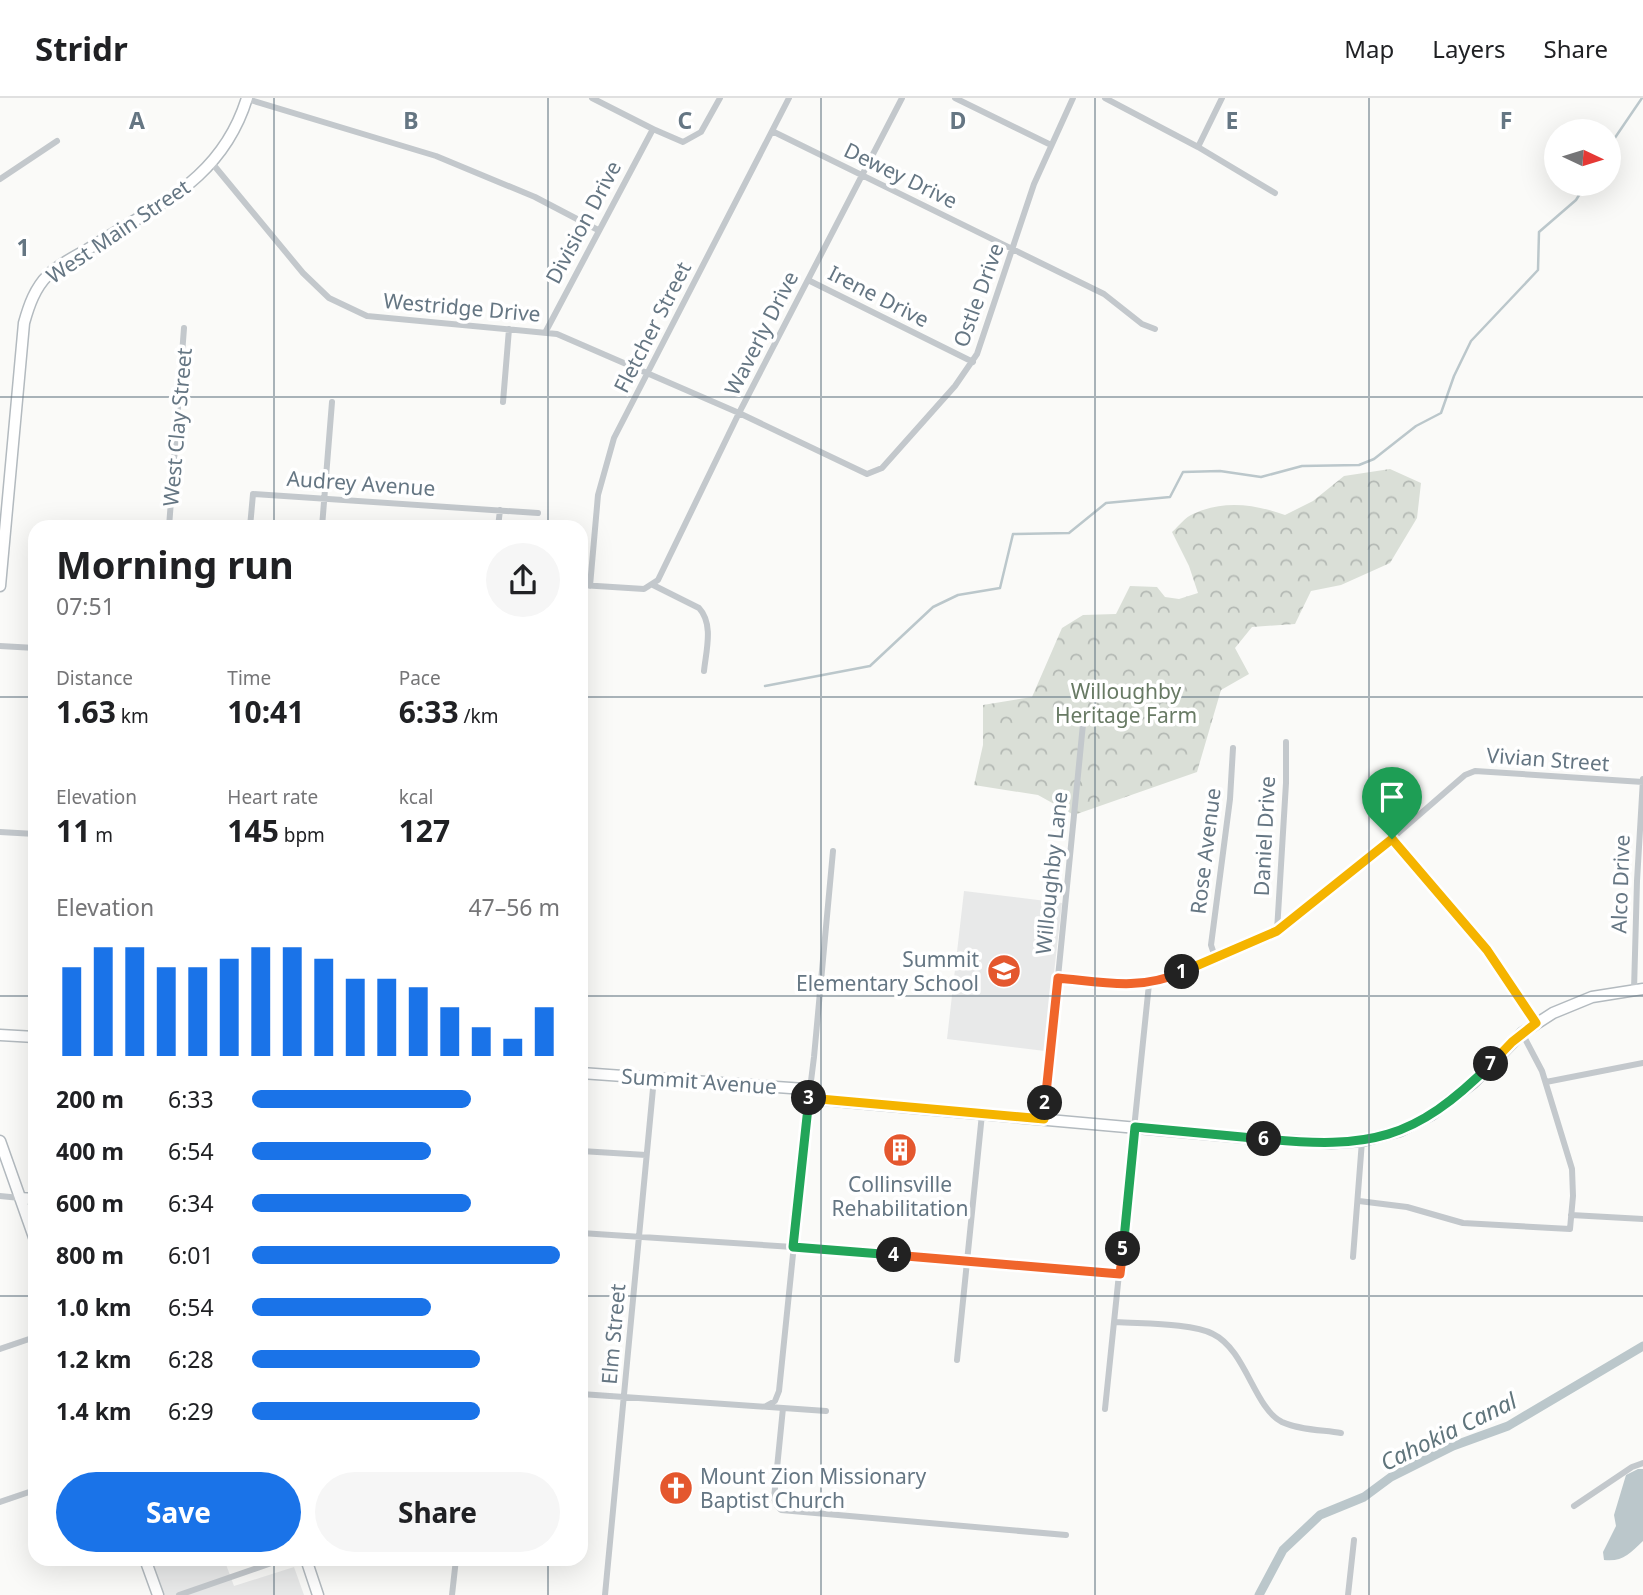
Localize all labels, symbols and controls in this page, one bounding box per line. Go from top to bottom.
text: Stridr [35,26,128,71]
text: Map [1344,32,1394,65]
text: Layers [1432,32,1506,65]
text: Share [1544,32,1608,65]
text: A [129,104,145,136]
text: B [403,104,419,136]
text: C [678,104,693,136]
text: D [950,104,966,136]
text: E [1226,104,1238,136]
text: F [1500,104,1512,136]
north arrow [1544,119,1620,196]
map controls [1544,119,1621,196]
street label: Dewey Drive [840,136,962,214]
street label: Division Drive [539,156,627,288]
street label: West Main Street [41,172,196,289]
text: 1 [16,231,30,263]
street label: Ostle Drive [946,239,1010,351]
street label: Fletcher Street [607,256,697,397]
street label: Irene Drive [824,259,934,333]
street label: Waverly Drive [718,266,804,400]
street label: Westridge Drive [382,286,542,328]
street label: West Clay Street [156,346,198,508]
street label: Audrey Avenue [286,464,436,502]
text: Morning run [56,538,294,590]
button: share [486,543,560,617]
text: 07:51 [56,590,115,622]
text: Distance [56,665,133,691]
text: Time [227,665,271,691]
text: Pace [399,665,441,691]
park label: Willoughby Heritage Farm [1055,677,1197,729]
text: 1.63 [56,691,116,732]
text: 10:41 [227,691,304,732]
text: 6:33 [399,691,459,732]
text: km [116,703,149,729]
text: /km [459,703,499,729]
street label: Vivian Street [1486,741,1611,777]
pin [1362,767,1422,839]
street label: Daniel Drive [1247,775,1281,897]
icon: arrive [1373,778,1411,816]
text: Elevation [56,784,137,810]
text: Heart rate [227,784,318,810]
text: kcal [399,784,433,810]
street label: Rose Avenue [1183,786,1227,916]
street label: Willoughby Lane [1029,790,1073,956]
text: 11 [56,810,90,851]
text: 145 [227,810,279,851]
text: 127 [399,810,450,851]
text: m [90,822,113,848]
text: bpm [279,822,325,848]
street label: Alco Drive [1604,834,1636,934]
text: Elevation [56,891,154,923]
text: 47–56 m [468,891,560,923]
place label: Summit Elementary School [796,945,979,997]
school or university icon: Summit Elementary School [985,952,1023,990]
pin: 1 [1164,954,1200,990]
text: 1 [1176,958,1187,984]
pin: 7 [1474,1046,1508,1082]
text: 7 [1485,1050,1496,1076]
street label: Summit Avenue [620,1062,778,1100]
pin: 3 [792,1080,826,1116]
text: 200 m [56,1083,124,1115]
text: 6:33 [168,1083,214,1115]
text: 3 [803,1084,814,1110]
pin: 2 [1028,1086,1062,1121]
text: 2 [1039,1089,1050,1115]
pin: 6 [1246,1122,1282,1156]
text: 6 [1258,1125,1269,1151]
building icon: Collinsville Rehabilitation [881,1131,919,1169]
text: 400 m [56,1135,124,1167]
text: 6:54 [168,1135,214,1167]
place label: Collinsville Rehabilitation [832,1170,968,1222]
text: 600 m [56,1187,124,1219]
text: 6:34 [168,1187,214,1219]
pin: 5 [1106,1232,1140,1266]
text: 5 [1117,1235,1128,1261]
pin: 4 [876,1238,912,1272]
text: 800 m [56,1239,124,1271]
text: 6:01 [168,1239,214,1271]
text: 4 [888,1241,899,1267]
street label: Elm Street [595,1282,631,1385]
text: 1.0 km [56,1291,131,1323]
text: 6:54 [168,1291,214,1323]
text: 1.2 km [56,1343,131,1375]
text: 6:28 [168,1343,214,1375]
water label: Cahokia Canal [1374,1384,1523,1478]
text: 1.4 km [56,1395,131,1427]
text: 6:29 [168,1395,214,1427]
place label: Mount Zion Missionary Baptist Church [700,1462,926,1514]
church icon: Mount Zion Missionary Baptist Church [657,1469,695,1507]
button: Save [56,1472,301,1552]
button: Share [315,1472,560,1552]

